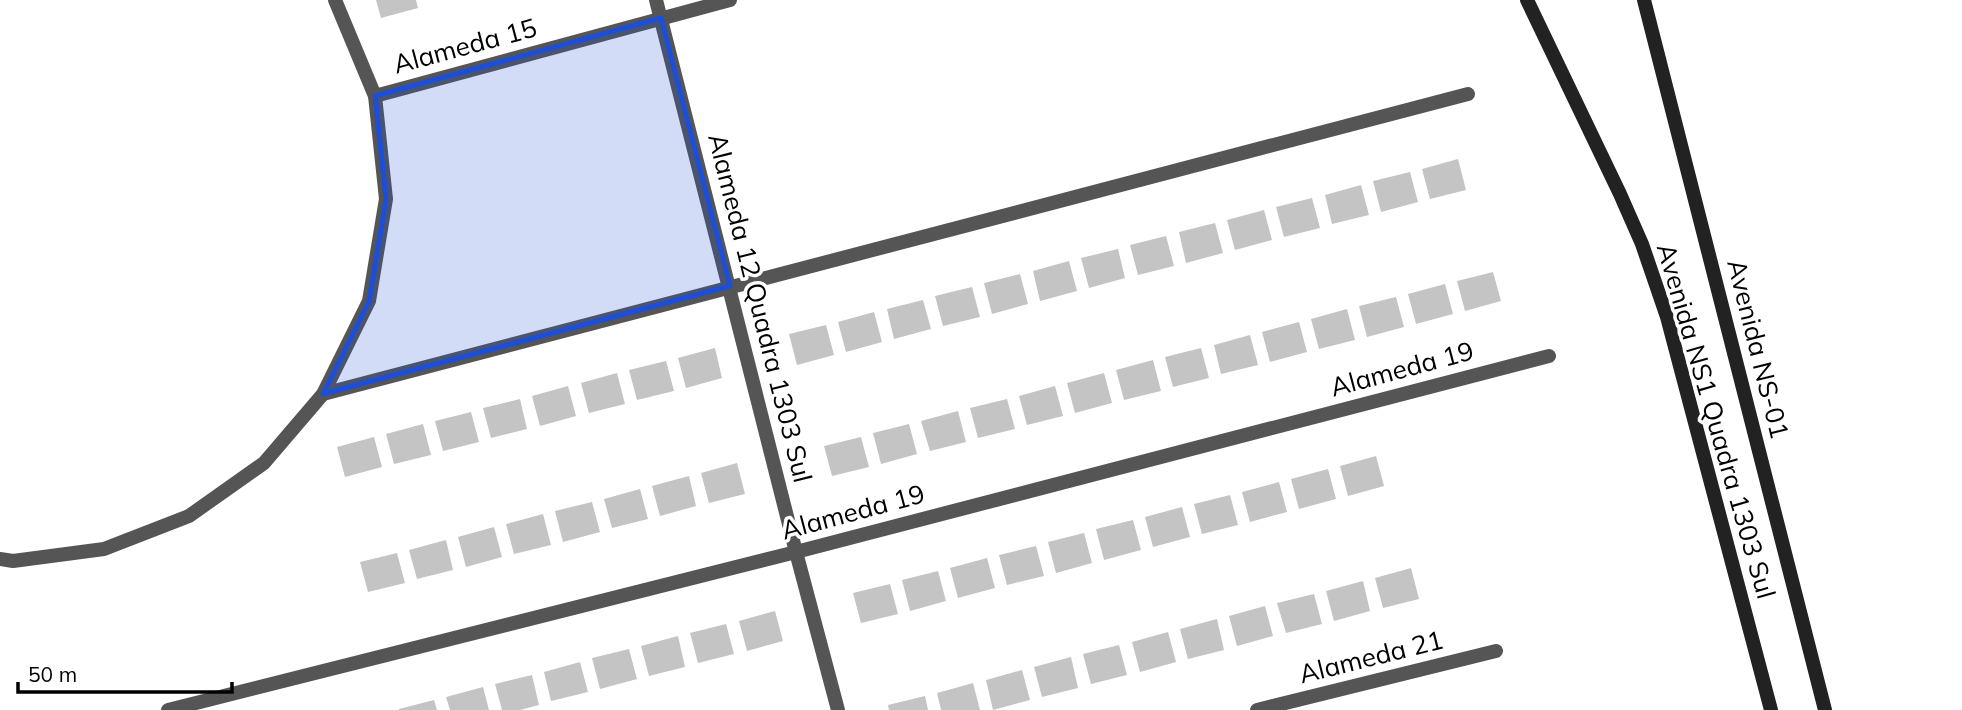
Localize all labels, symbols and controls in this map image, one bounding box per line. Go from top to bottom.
street label: Alameda 15 [390,11,540,80]
street label: Alameda 12 Quadra 1303 Sul [701,130,820,486]
street label: Avenida NS1 Quadra 1303 Sul [1650,239,1783,602]
street label: Avenida NS-01 [1720,256,1797,442]
street label: Alameda 19 [1327,334,1477,403]
street label: Alameda 19 [778,477,928,546]
street label: Alameda 21 [1296,623,1446,690]
scale bar [18,650,231,694]
text: 50 m [28,661,77,687]

